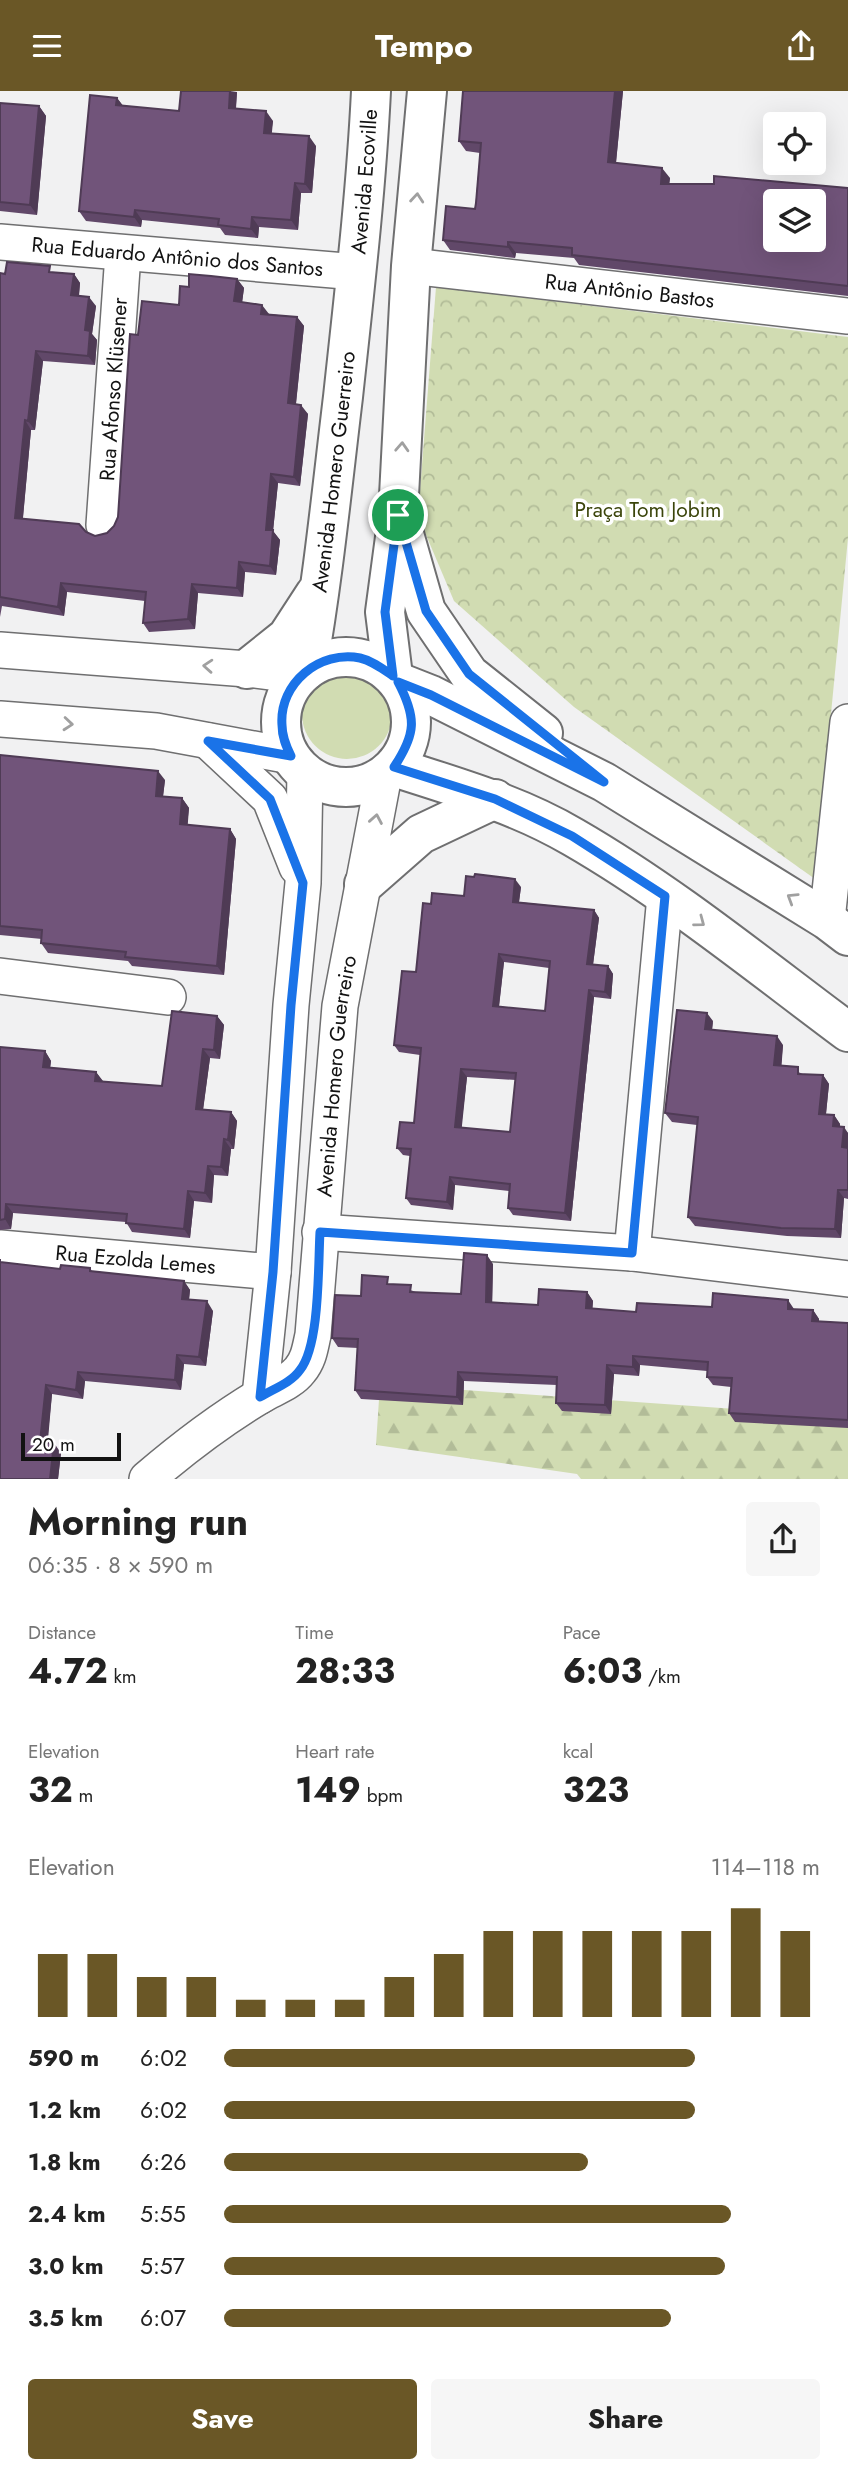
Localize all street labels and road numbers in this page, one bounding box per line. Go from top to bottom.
street label: Avenida Ecoville [343,108,385,255]
street label: Rua Eduardo Antônio dos Santos [30,230,324,284]
street label: Rua Antônio Bastos [543,266,716,316]
street label: Rua Afonso Klüsener [92,296,135,482]
street label: Avenida Homero Guerreiro [304,350,363,594]
street label: Avenida Homero Guerreiro [309,953,364,1198]
street label: Rua Ezolda Lemes [54,1238,217,1282]

